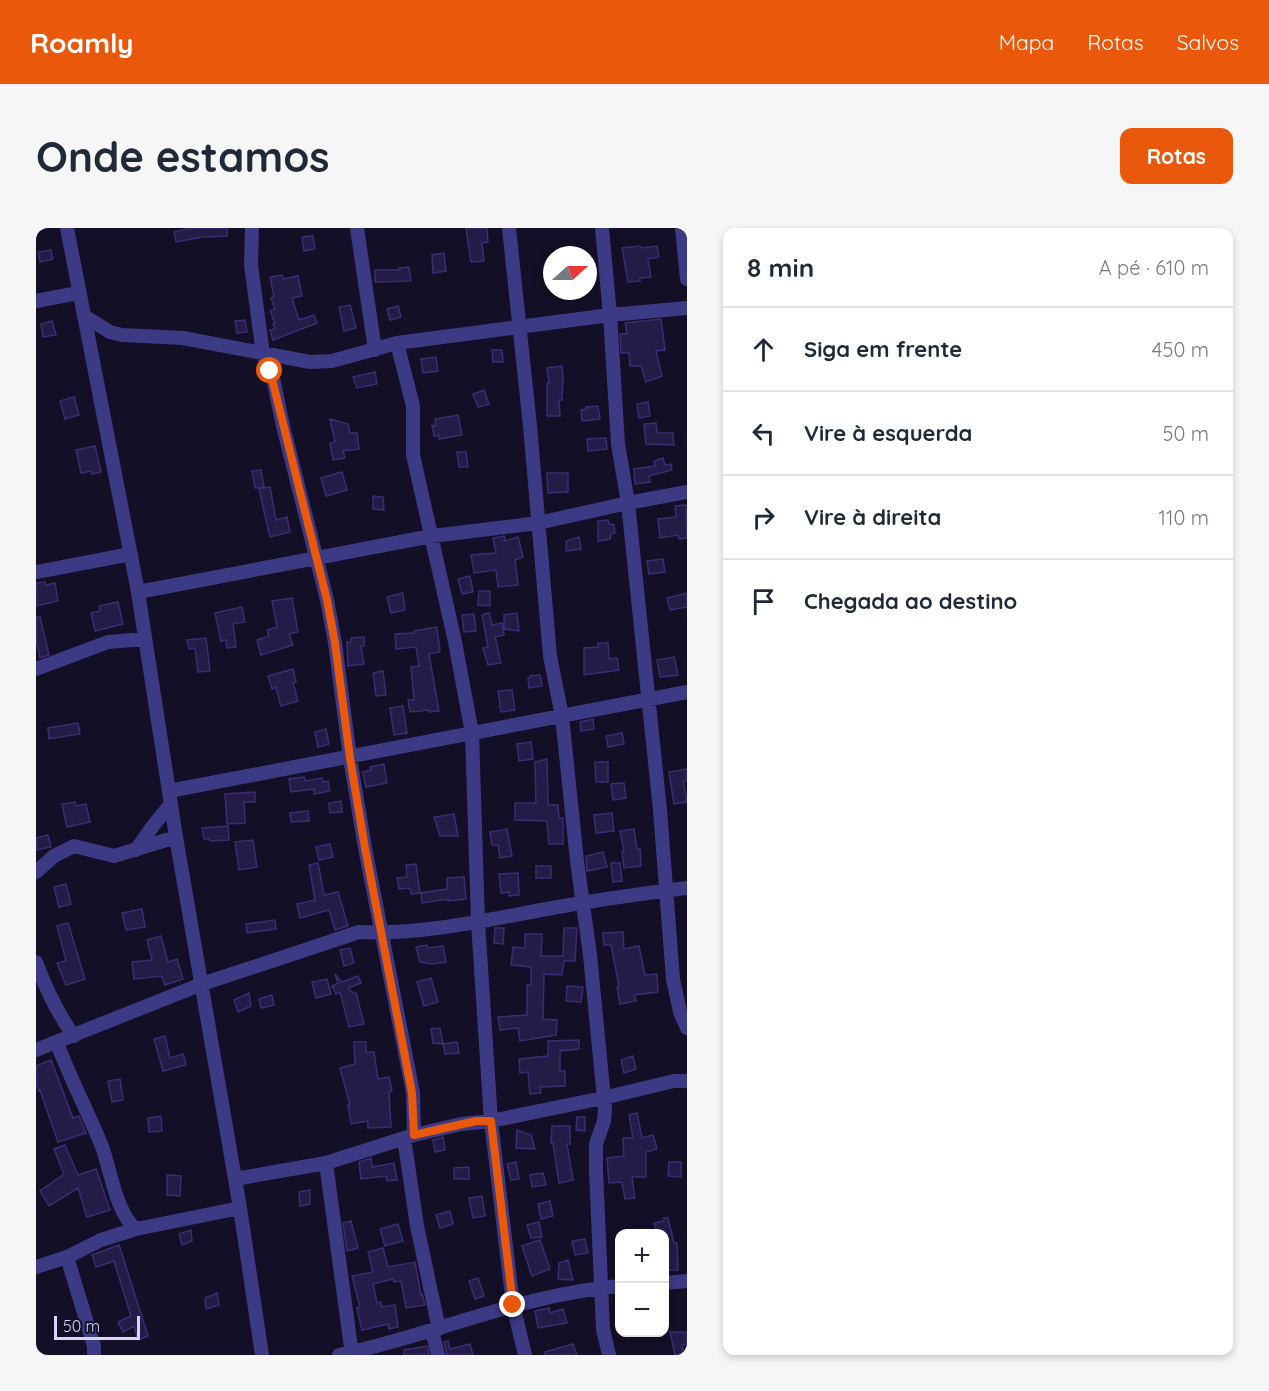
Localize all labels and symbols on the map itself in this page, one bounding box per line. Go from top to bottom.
north arrow [543,246,597,300]
route start [256,357,282,383]
route end [499,1291,525,1317]
scale bar [54,1313,140,1340]

